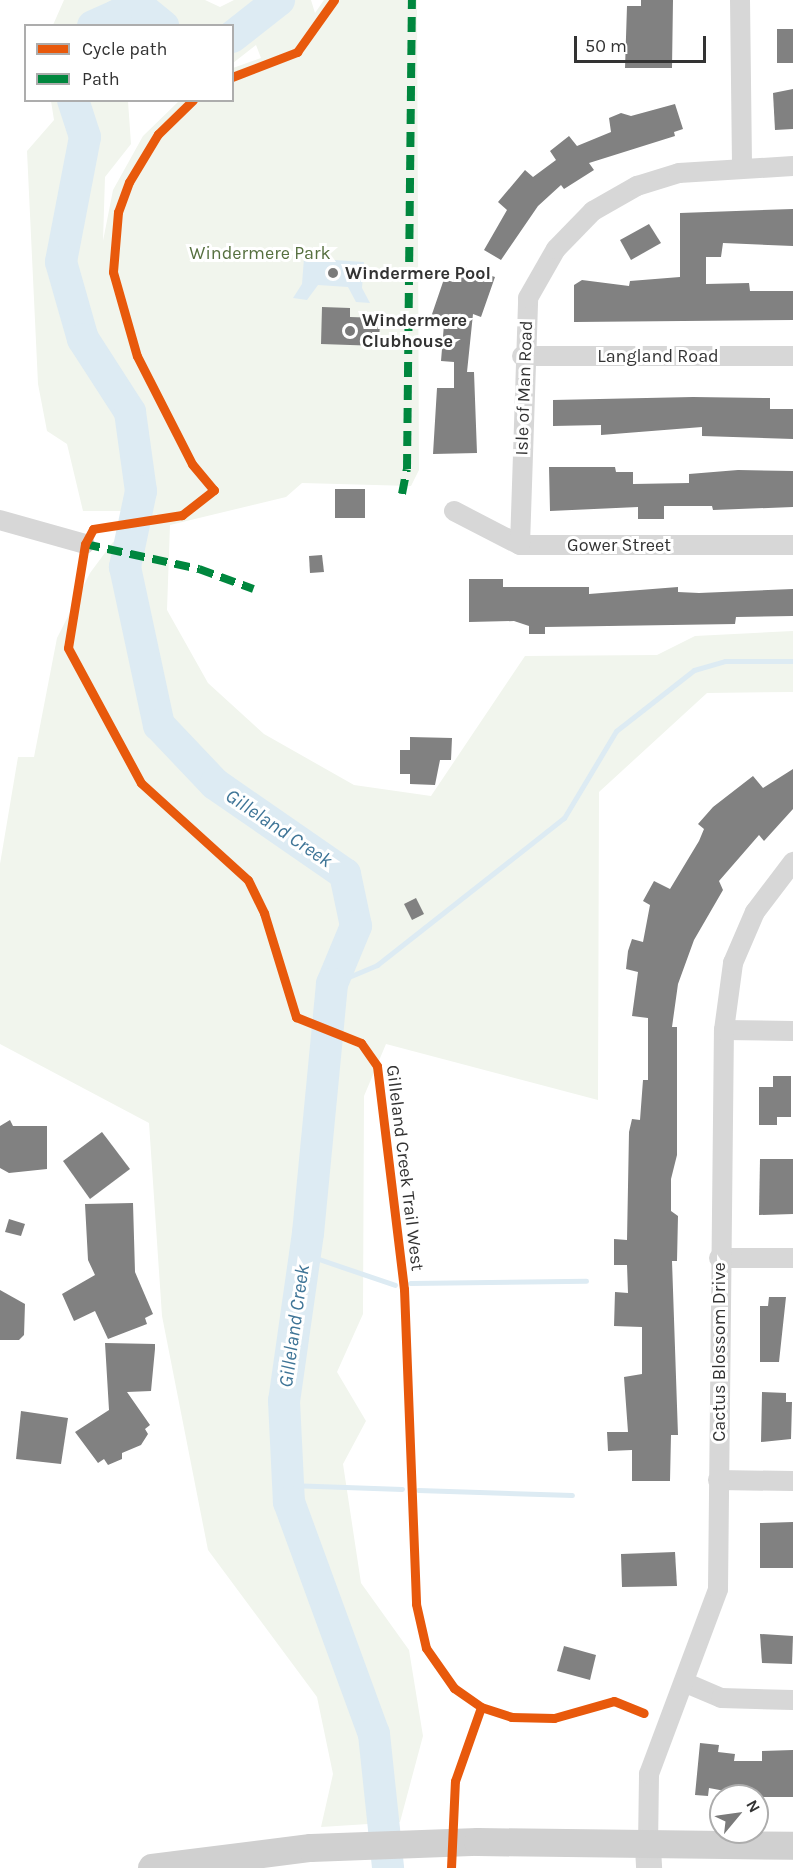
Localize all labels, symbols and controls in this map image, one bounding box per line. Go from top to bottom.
legend [24,24,234,102]
scale bar [577,24,709,62]
text: 50 m [585,35,627,57]
text: Cycle path [82,38,167,60]
text: Path [82,68,120,90]
park label: Windermere Park [189,242,331,264]
place label: Windermere Pool [345,262,491,284]
marker: Windermere Pool [326,266,340,280]
place label: Windermere Clubhouse [362,310,467,352]
street label: Isle of Man Road [511,320,537,456]
marker: Windermere Clubhouse [343,324,357,338]
street label: Langland Road [597,345,719,367]
street label: Gower Street [567,534,671,556]
water label: Gilleland Creek [221,783,337,873]
street label: Gilleland Creek Trail West [382,1064,428,1272]
street label: Cactus Blossom Drive [708,1262,730,1442]
water label: Gilleland Creek [273,1263,315,1389]
north arrow [709,1784,769,1844]
text: N [742,1796,765,1816]

